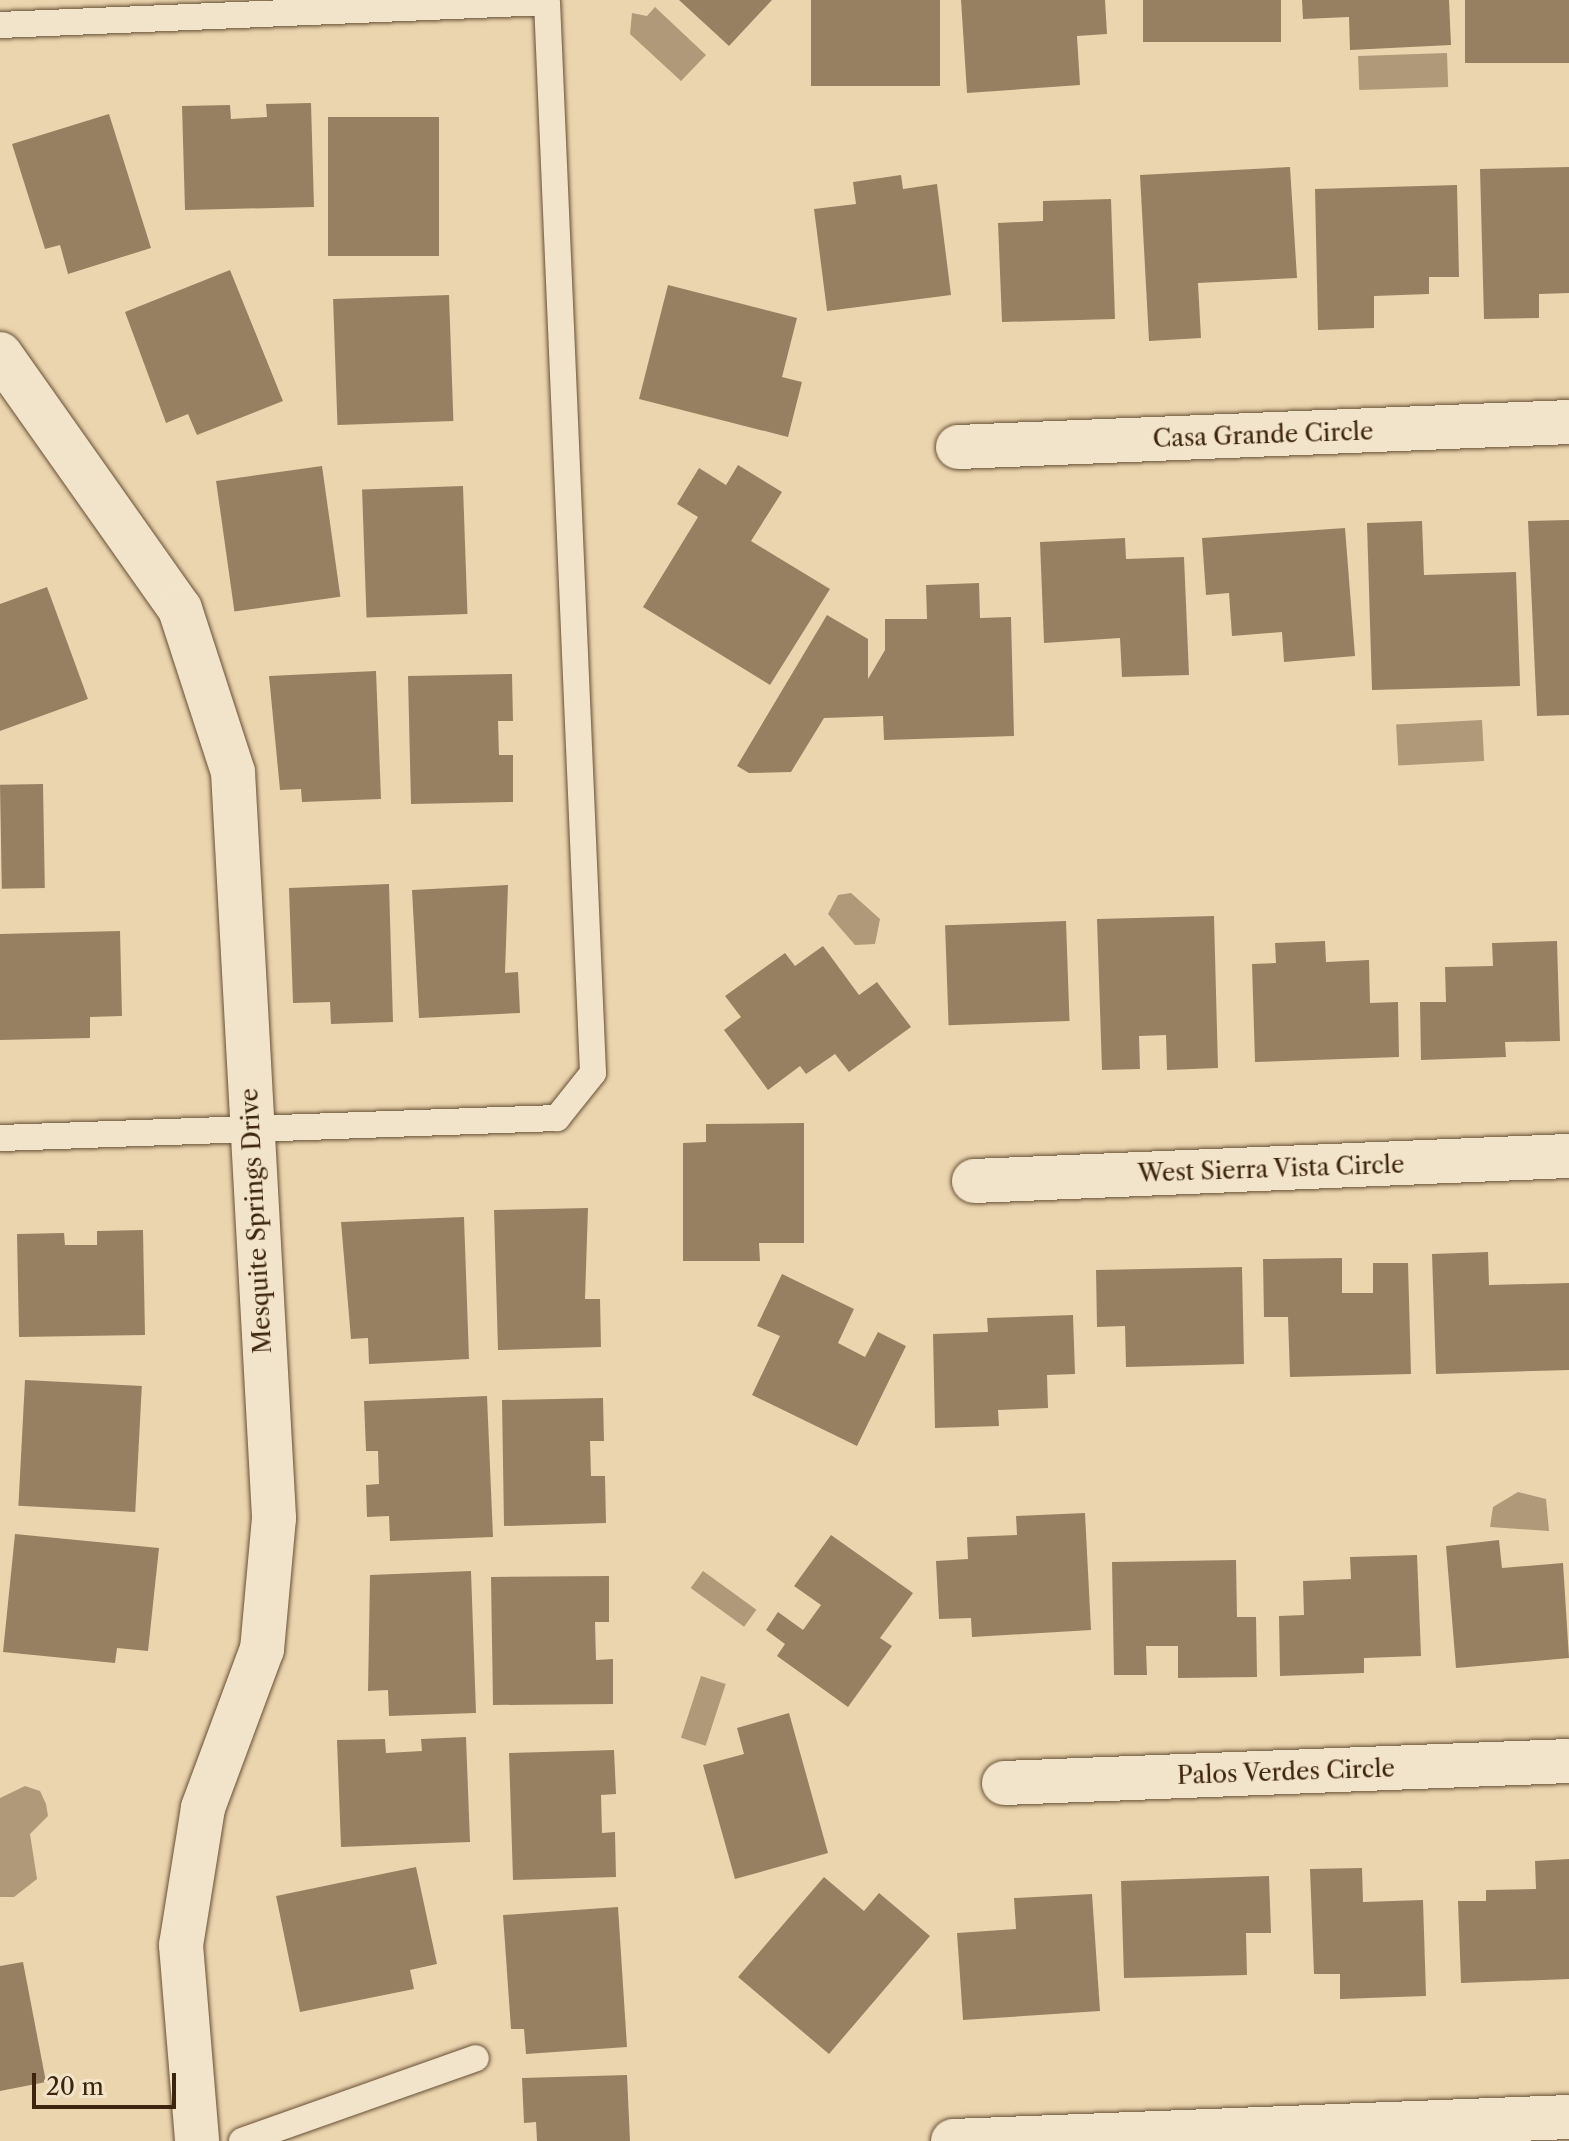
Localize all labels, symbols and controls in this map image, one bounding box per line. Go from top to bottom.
street label: Casa Grande Circle [1152,417,1374,453]
street label: Mesquite Springs Drive [235,1087,277,1355]
street label: West Sierra Vista Circle [1136,1150,1406,1188]
street label: Palos Verdes Circle [1176,1754,1396,1790]
scale bar [36,2057,180,2107]
text: 20 m [46,2072,104,2101]

